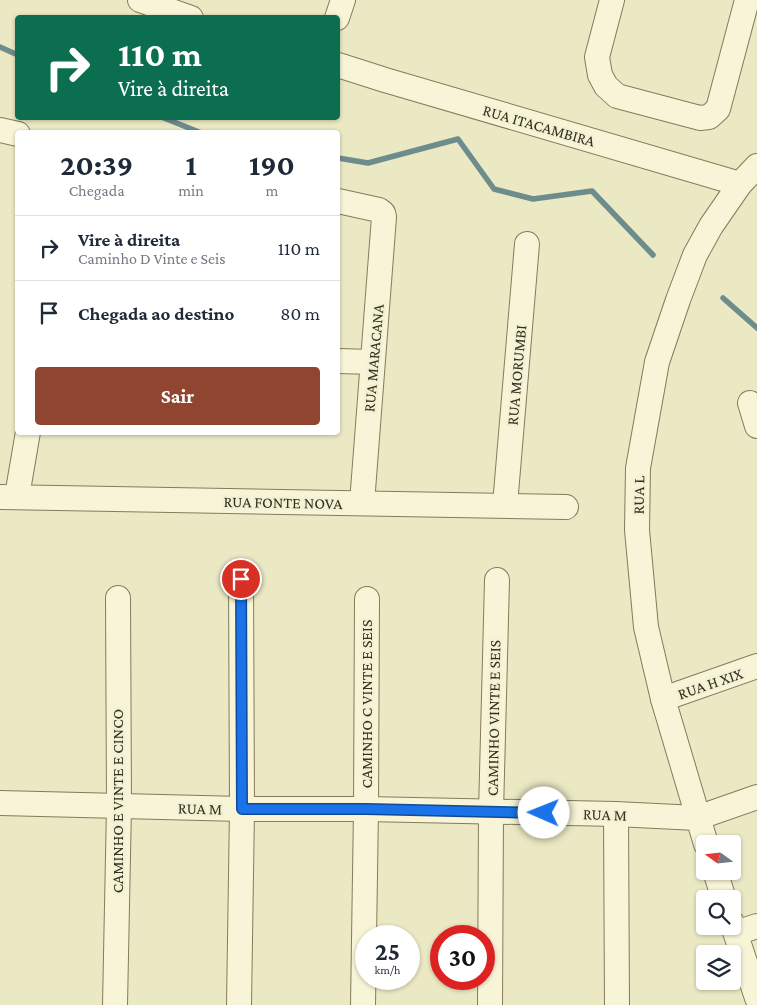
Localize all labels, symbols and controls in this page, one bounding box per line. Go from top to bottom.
icon: right [35,35,100,100]
text: 110 m [118,35,202,74]
text: Vire à direita [118,76,229,101]
street label: RUA ITACAMBIRA [481,101,598,150]
text: 20:39 [60,148,133,181]
text: 1 [185,148,197,181]
text: 190 [249,148,295,181]
text: Chegada [69,182,125,199]
text: min [178,182,204,199]
text: m [265,182,278,199]
text: Vire à direita [78,229,180,250]
icon: right [35,234,63,262]
text: 110 m [278,238,320,259]
text: Caminho D Vinte e Seis [78,250,225,267]
icon: arrive [35,299,63,327]
street label: RUA MARACANA [360,302,387,413]
text: Chegada ao destino [78,303,234,324]
text: 80 m [280,303,320,324]
street label: RUA MORUMBI [504,324,529,426]
button: Sair [35,367,320,425]
street label: RUA L [630,475,647,515]
street label: RUA FONTE NOVA [223,493,344,512]
pin [220,558,262,600]
icon: arrive [227,565,255,593]
street label: CAMINHO C VINTE E SEIS [358,620,375,788]
street label: CAMINHO VINTE E SEIS [484,640,503,796]
street label: RUA H XIX [676,664,746,702]
street label: CAMINHO E VINTE E CINCO [109,709,126,893]
position arrow [517,786,569,838]
street label: RUA M [178,800,222,817]
street label: RUA M [583,805,627,824]
north arrow [696,835,741,880]
map controls [696,835,741,990]
button: search [696,890,741,935]
speed limit sign: 30 [430,925,495,990]
text: 25 [375,938,400,965]
button: layers [696,945,741,990]
text: km/h [375,963,400,977]

